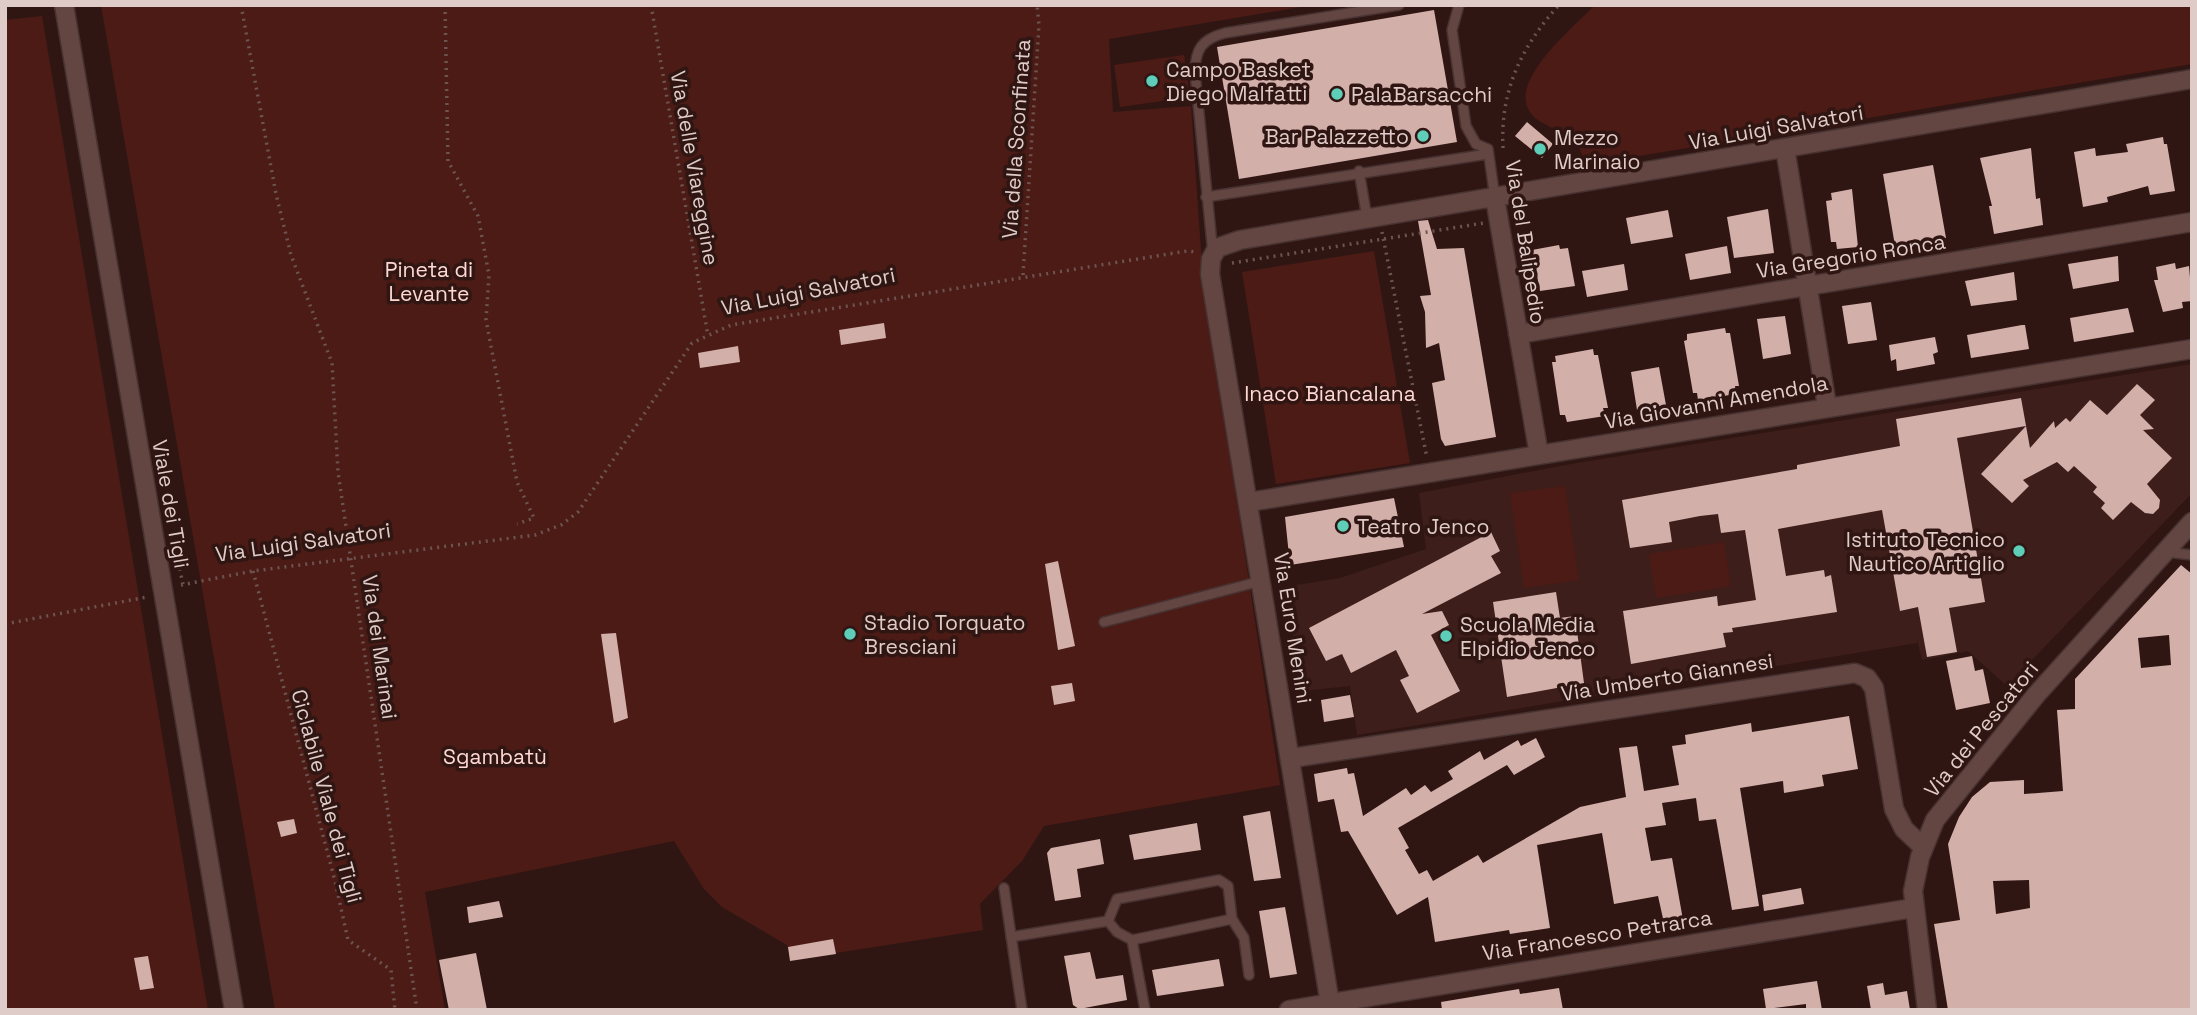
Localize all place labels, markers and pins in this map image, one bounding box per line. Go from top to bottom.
place label: Campo Basket Diego Malfatti [1166,56,1311,107]
marker: Campo Basket Diego Malfatti [1144,73,1160,89]
place label: PalaBarsacchi [1351,81,1492,108]
marker: PalaBarsacchi [1329,86,1345,102]
place label: Bar Palazzetto [1265,123,1409,150]
place label: Mezzo Marinaio [1554,124,1640,175]
marker: Bar Palazzetto [1415,128,1431,144]
marker: Mezzo Marinaio [1532,141,1548,157]
place label: Teatro Jenco [1357,513,1489,540]
marker: Teatro Jenco [1335,518,1351,534]
place label: Istituto Tecnico Nautico Artiglio [1846,526,2005,577]
marker: Istituto Tecnico Nautico Artiglio [2011,543,2027,559]
place label: Stadio Torquato Bresciani [864,609,1026,660]
place label: Scuola Media Elpidio Jenco [1460,611,1595,662]
marker: Stadio Torquato Bresciani [842,626,858,642]
marker: Scuola Media Elpidio Jenco [1438,628,1454,644]

